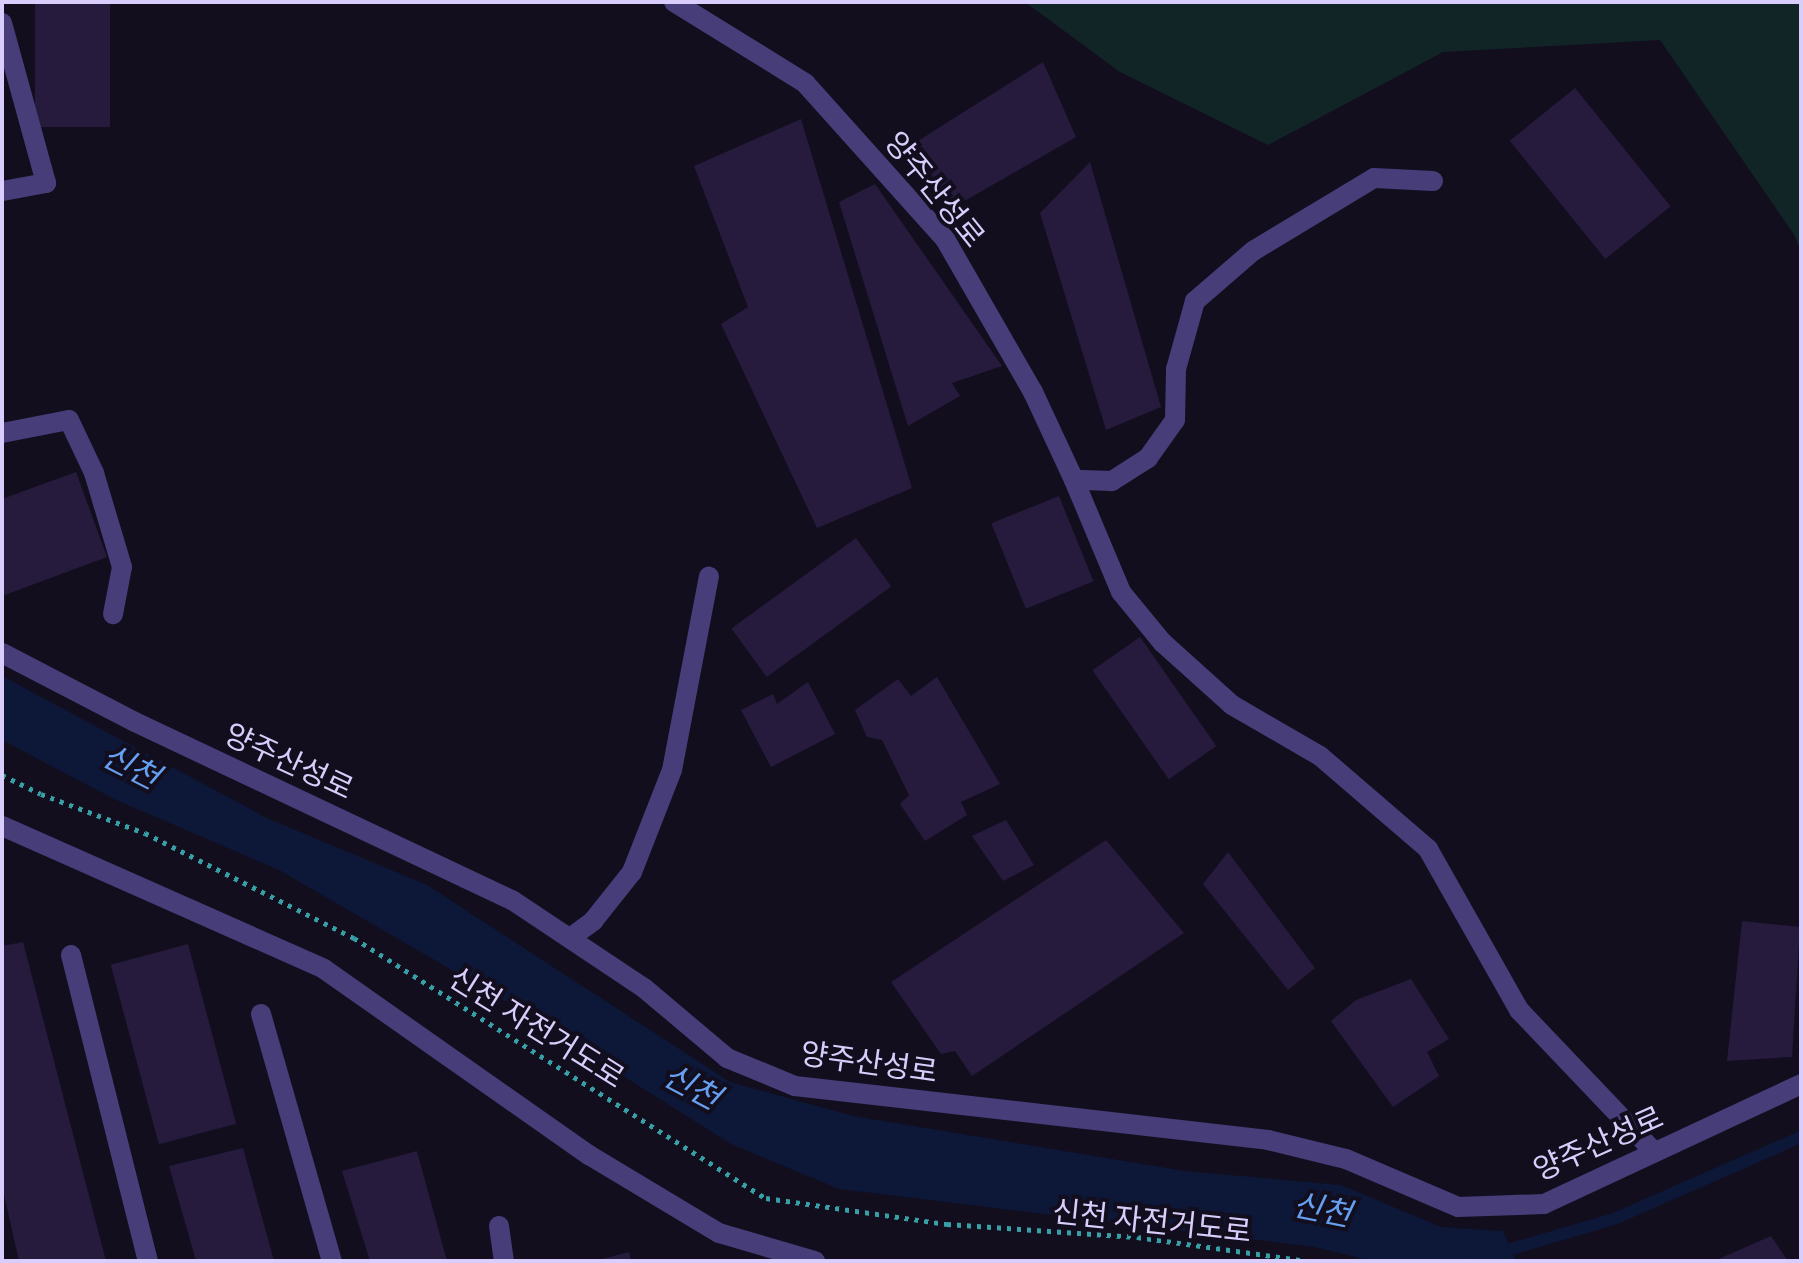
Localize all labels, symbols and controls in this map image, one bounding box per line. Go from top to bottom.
street label: 양주산성로 [878,124,992,254]
street label: 양주산성로 [219,716,359,806]
water label: 신천 [96,736,166,796]
street label: 신천 자전거도로 [443,959,631,1095]
street label: 양주산성로 [798,1035,940,1089]
water label: 신천 [657,1055,727,1117]
street label: 양주산성로 [1528,1098,1668,1188]
water label: 신천 [1289,1185,1355,1233]
street label: 신천 자전거도로 [1051,1193,1253,1249]

